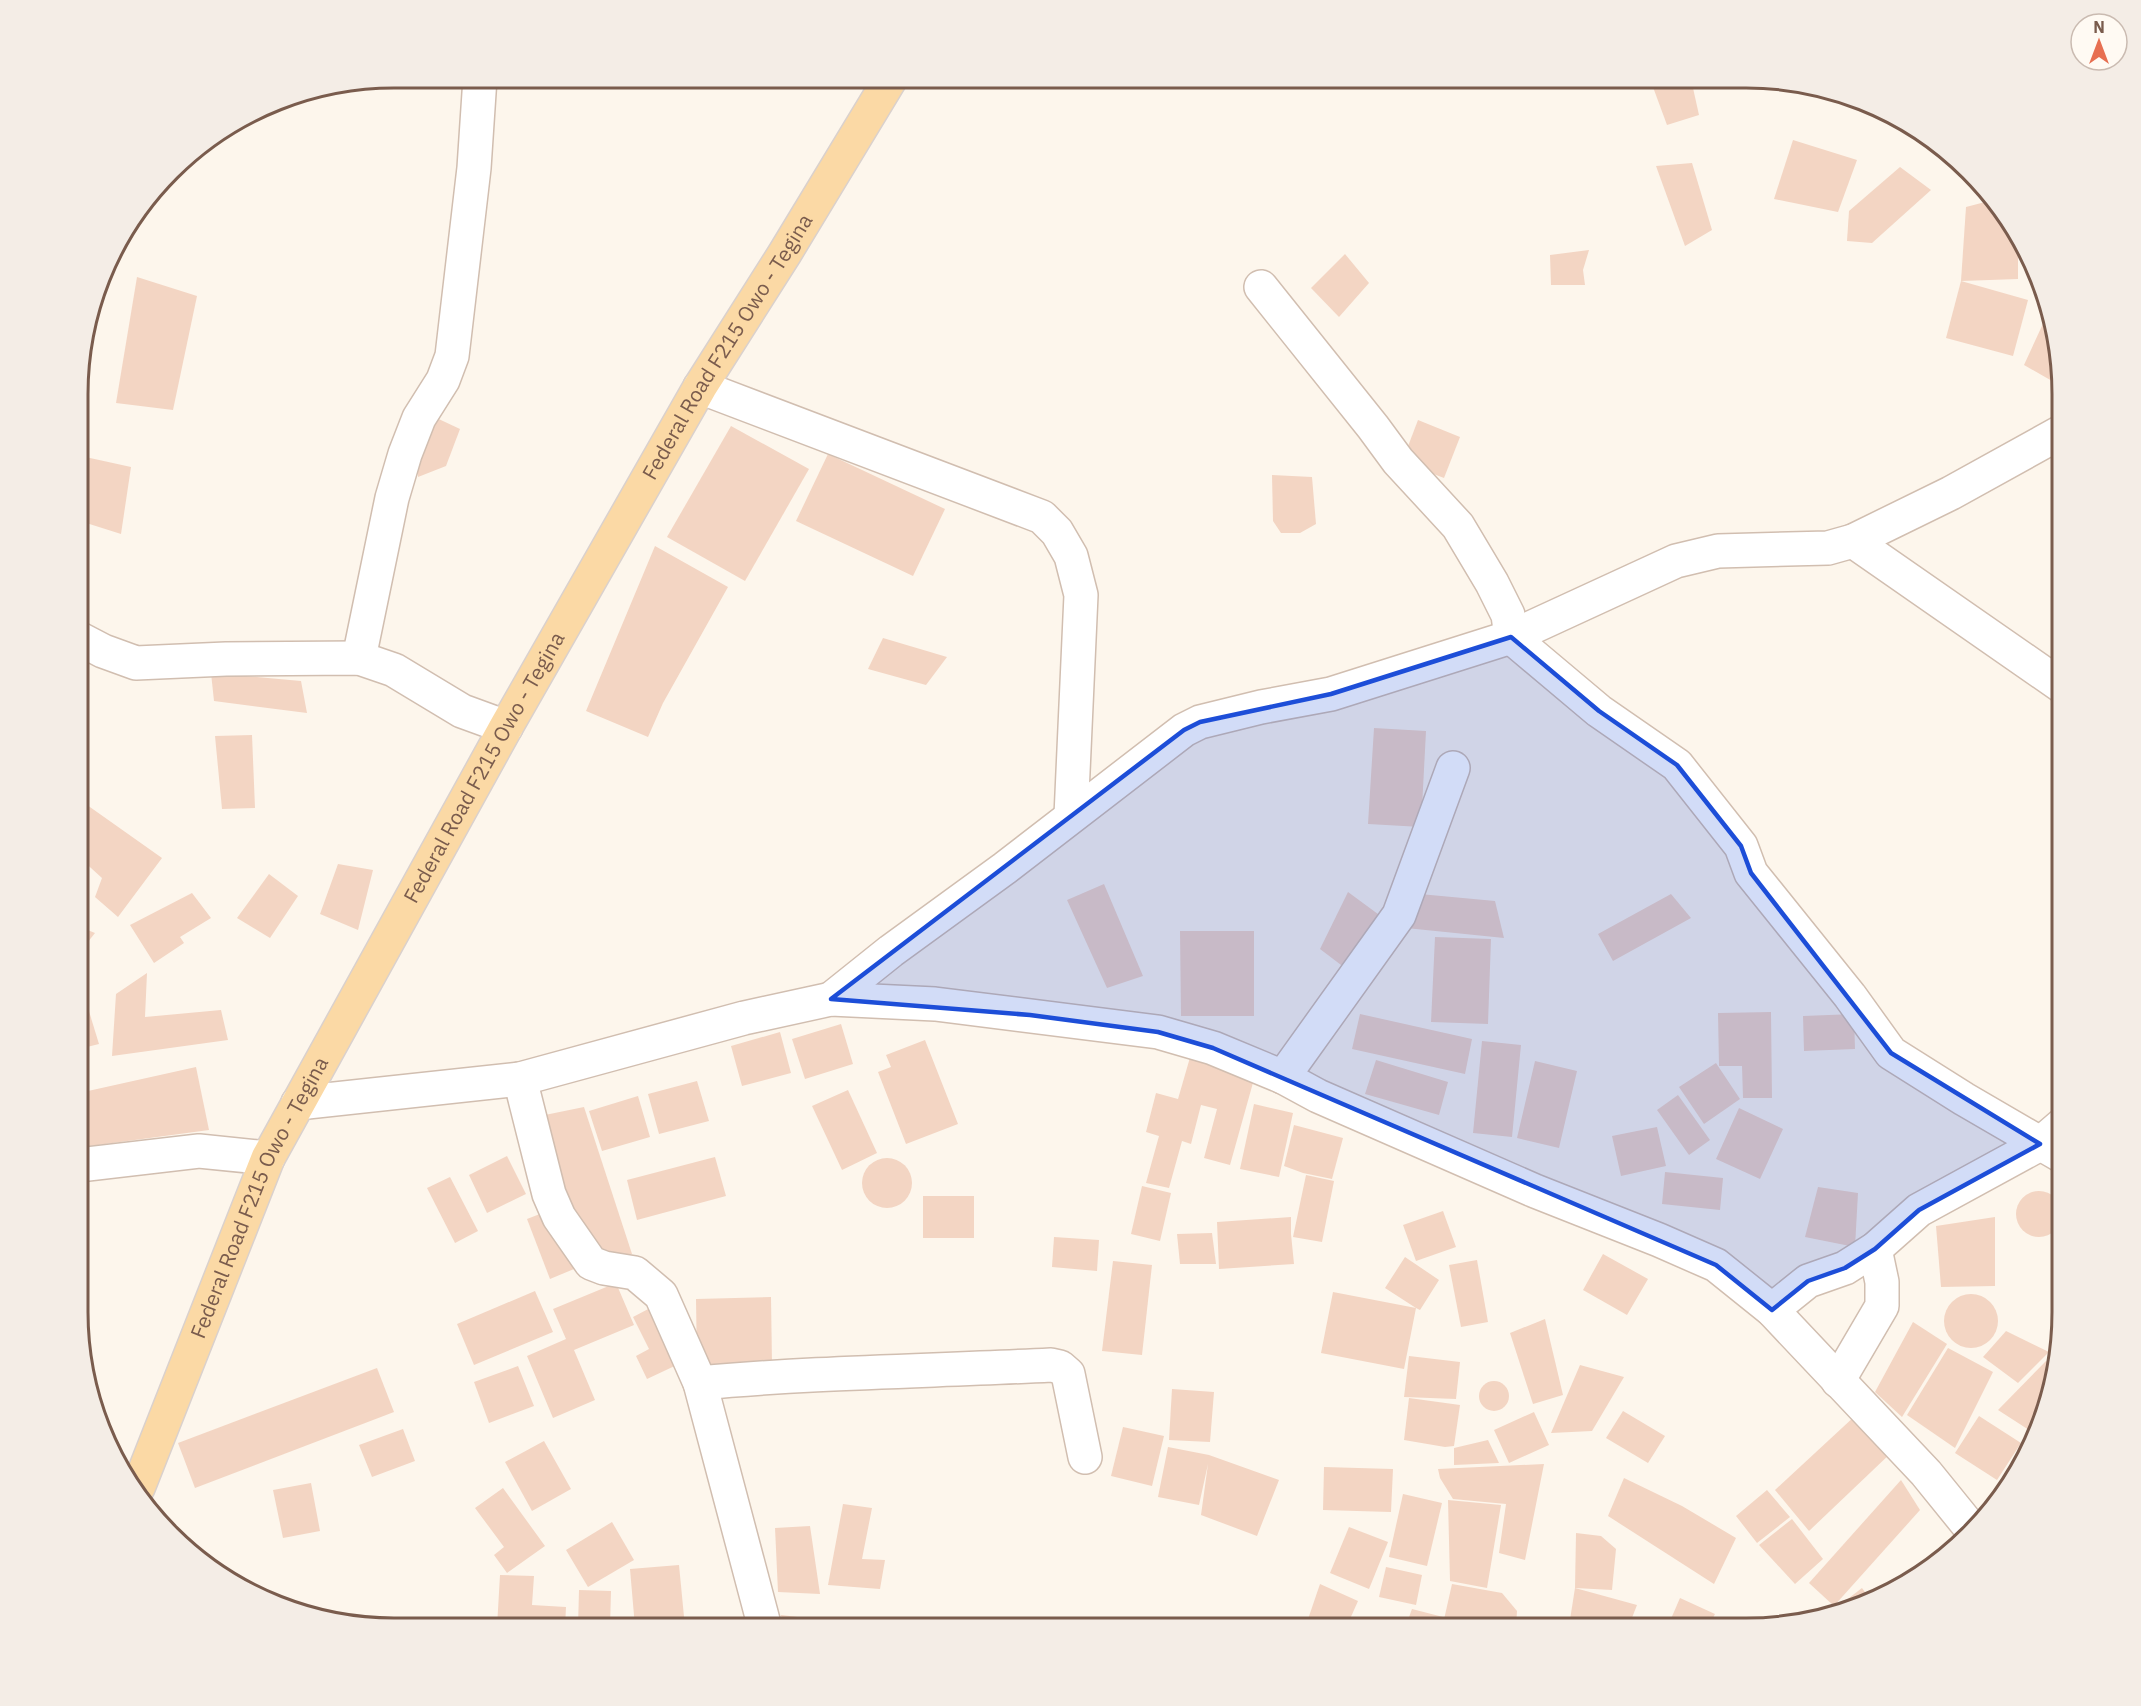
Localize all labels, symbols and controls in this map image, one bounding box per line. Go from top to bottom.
north arrow [2069,12,2129,72]
text: N [2093,17,2105,37]
street label: Federal Road F215 Owo - Tegina [635,208,818,484]
street label: Federal Road F215 Owo - Tegina [397,626,570,908]
street label: Federal Road F215 Owo - Tegina [183,1051,334,1342]

